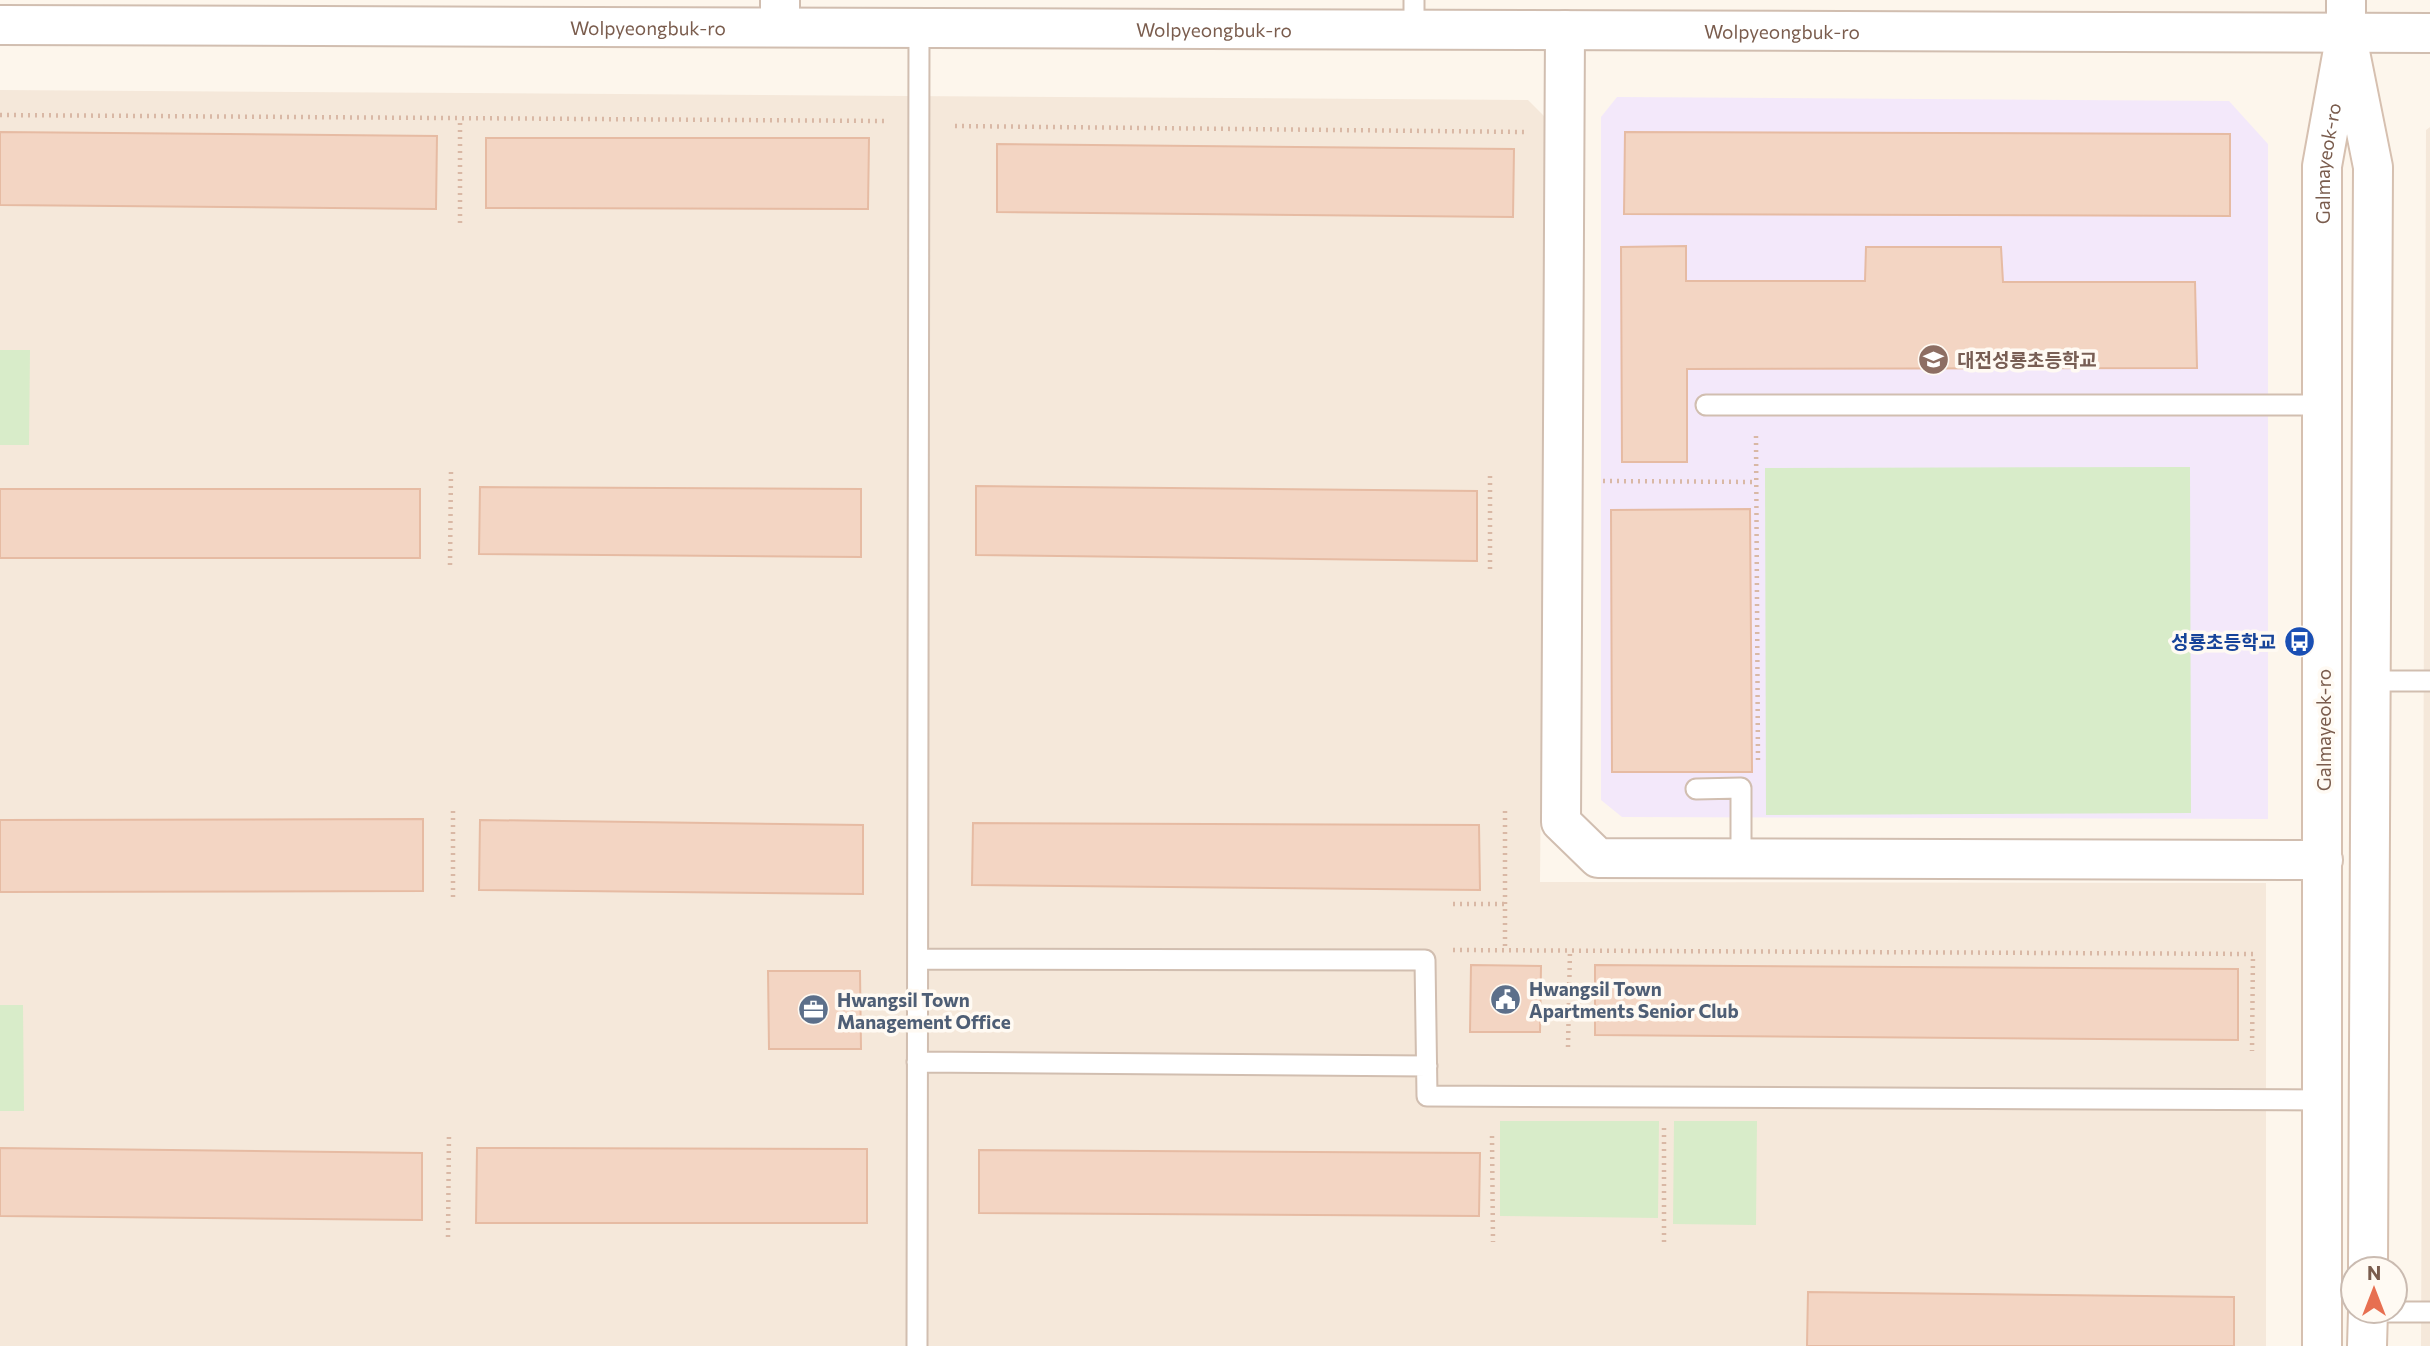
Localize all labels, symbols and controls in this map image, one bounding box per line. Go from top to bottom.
street label: Wolpyeongbuk-ro [570,15,726,39]
street label: Wolpyeongbuk-ro [1136,17,1292,41]
street label: Wolpyeongbuk-ro [1704,19,1860,43]
street label: Galmayeok-ro [2310,101,2345,224]
school or university icon: 대전성룡초등학교 [1917,342,1951,376]
place label: 대전성룡초등학교 [1957,348,2097,371]
bus stop icon: 성룡초등학교 [2282,624,2316,658]
place label: 성룡초등학교 [2171,630,2276,653]
street label: Galmayeok-ro [2312,669,2335,791]
place label: Hwangsil Town Apartments Senior Club [1529,977,1739,1022]
public building icon: Hwangsil Town Apartments Senior Club [1489,982,1523,1016]
place label: Hwangsil Town Management Office [837,988,1011,1033]
office icon: Hwangsil Town Management Office [797,993,831,1027]
north arrow [2339,1255,2409,1325]
text: N [2367,1261,2381,1284]

